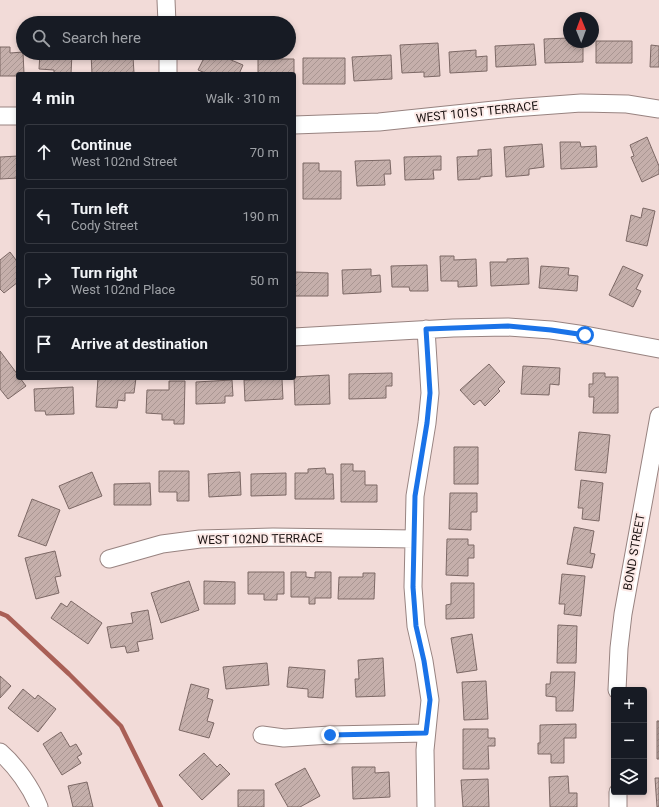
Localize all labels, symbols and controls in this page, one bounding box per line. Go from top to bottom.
north arrow [563,12,599,48]
search box [16,16,296,60]
icon: search [30,27,52,49]
text: Search here [62,29,141,47]
text: 4 min [32,88,75,108]
text: Walk · 310 m [205,91,280,106]
street label: WEST 101ST TERRACE [415,99,539,125]
text: Continue [71,136,132,154]
icon: ahead [33,141,55,163]
text: 70 m [250,145,279,160]
text: West 102nd Street [71,154,177,169]
text: Turn left [71,200,128,218]
icon: left [33,205,55,227]
text: 190 m [242,209,279,224]
text: Cody Street [71,218,138,233]
text: Turn right [71,264,137,282]
icon: right [33,269,55,291]
text: 50 m [250,273,279,288]
text: West 102nd Place [71,282,175,297]
route start [576,326,594,344]
icon: arrive [33,333,55,355]
text: Arrive at destination [71,335,208,353]
street label: BOND STREET [620,513,648,591]
street label: WEST 102ND TERRACE [197,531,323,547]
map controls [611,687,647,795]
button: + [611,687,647,723]
button: − [611,723,647,759]
route end [321,726,339,744]
button: layers [611,759,647,795]

